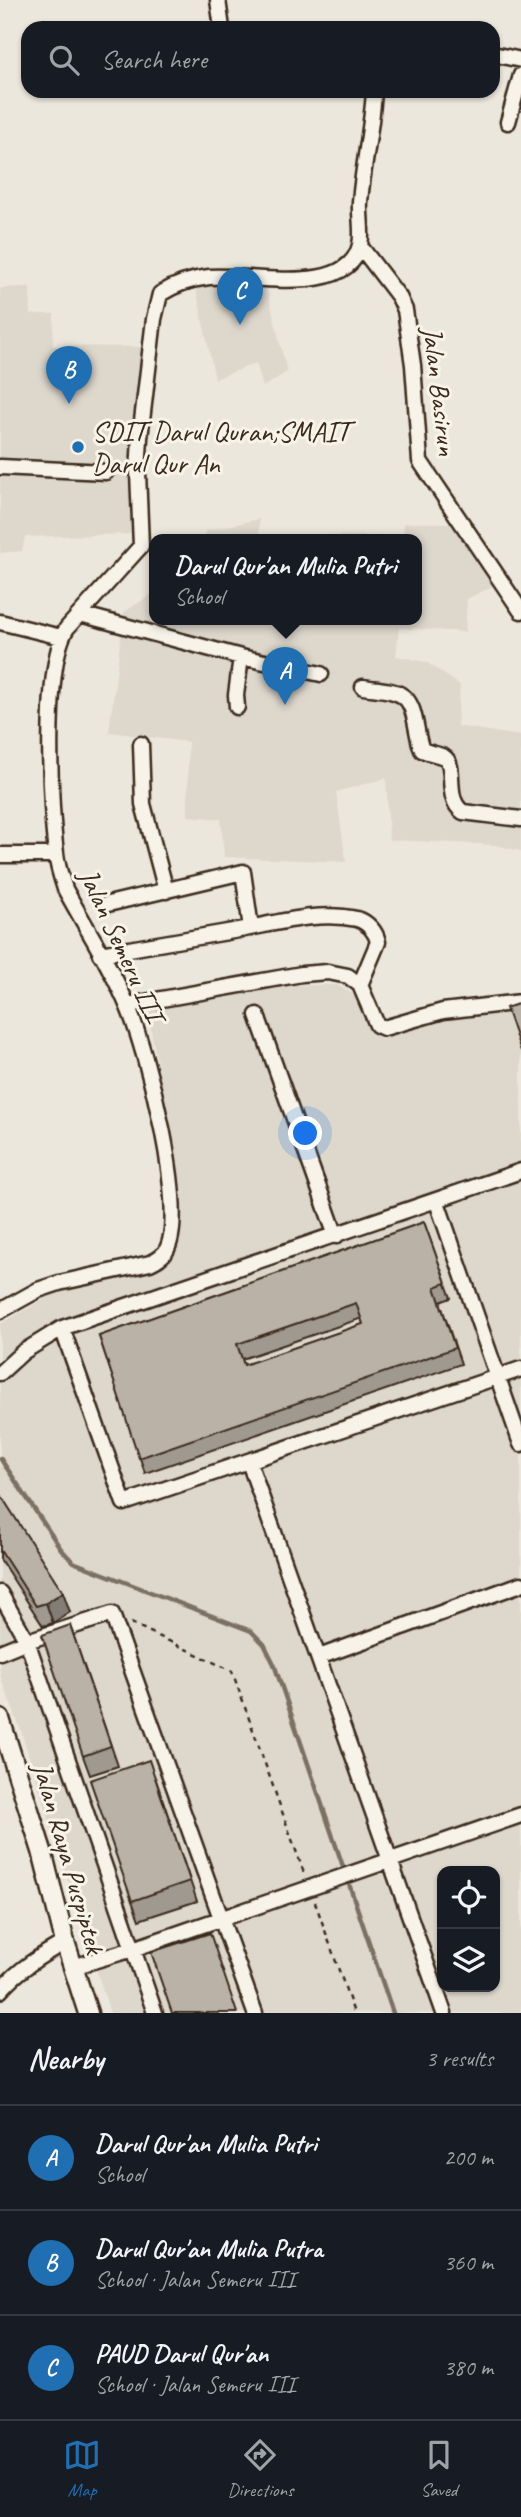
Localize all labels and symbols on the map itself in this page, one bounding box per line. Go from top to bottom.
pin: C [217,267,263,325]
street label: Jalan Basirun [414,323,465,458]
pin: B [46,346,92,404]
place label: SDIT Darul Quran;SMAIT Darul Qur An [92,414,357,481]
marker: SDIT Darul Quran;SMAIT Darul Qur An [70,439,86,455]
pin: A [262,647,308,705]
street label: Jalan Semeru III [70,861,175,1032]
your location [288,1116,322,1150]
street label: Jalan Raya Puspiptek [24,1756,114,1960]

